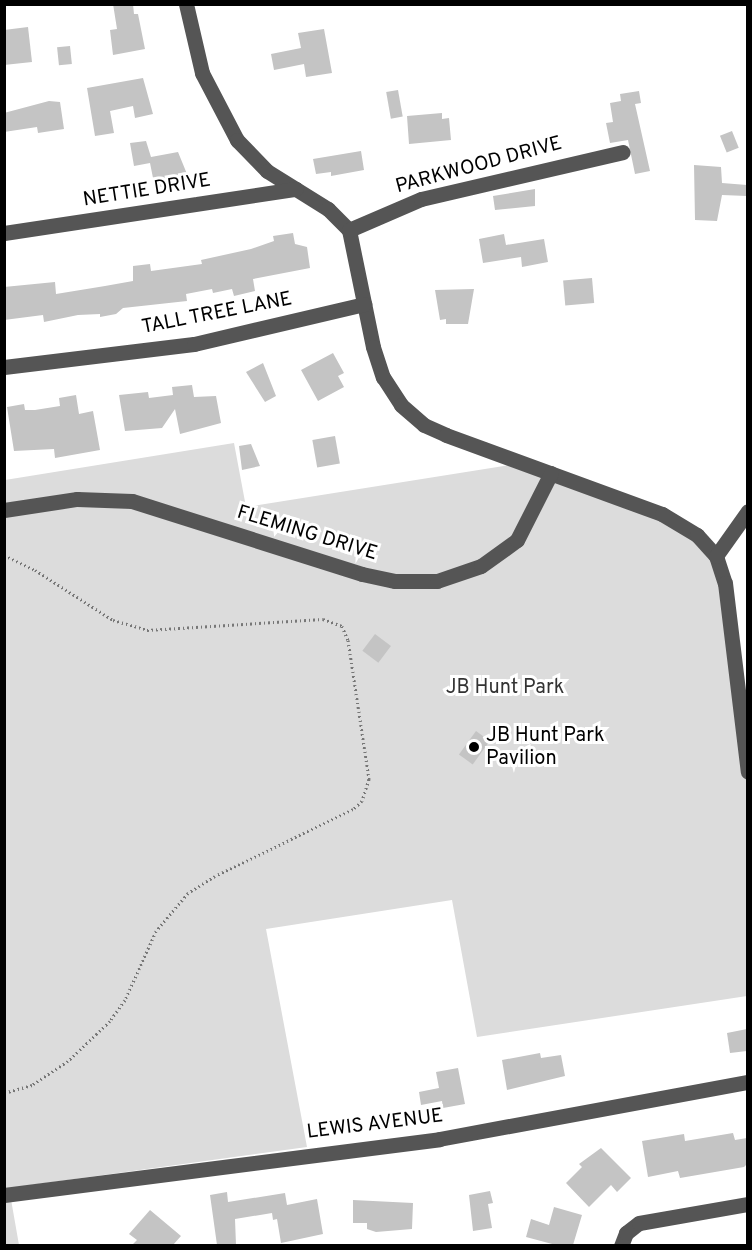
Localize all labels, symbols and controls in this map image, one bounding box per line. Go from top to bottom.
street label: PARKWOOD DRIVE [393,132,565,200]
street label: NETTIE DRIVE [82,169,212,213]
street label: TALL TREE LANE [139,288,295,340]
street label: FLEMING DRIVE [234,501,380,567]
park label: JB Hunt Park [446,676,564,700]
place label: JB Hunt Park Pavilion [486,724,605,771]
marker: JB Hunt Park Pavilion [467,740,481,754]
street label: LEWIS AVENUE [305,1105,445,1145]

